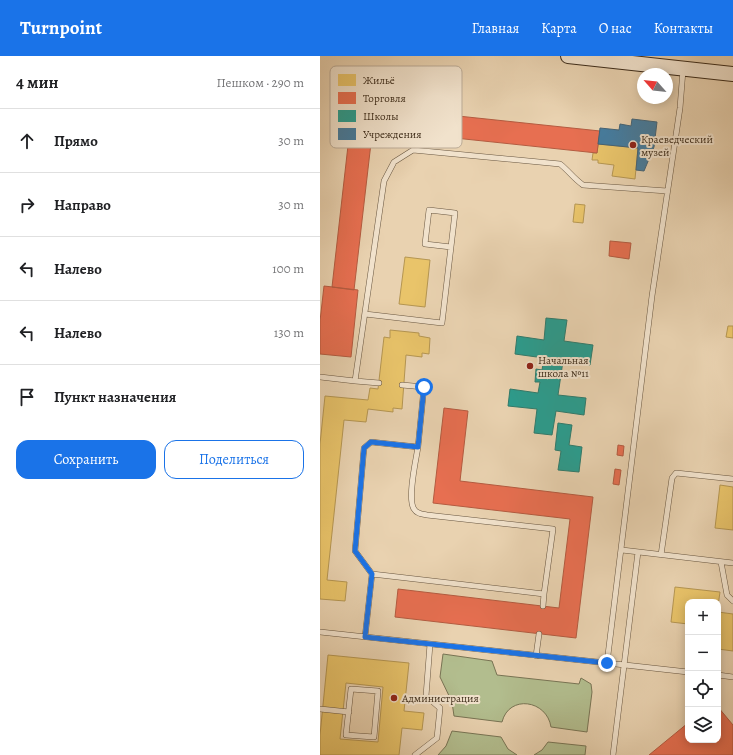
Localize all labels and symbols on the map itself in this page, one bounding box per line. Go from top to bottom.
legend [330,66,462,148]
north arrow [637,68,673,104]
text: Жильё [363,73,395,88]
text: Торговля [363,91,406,106]
text: Школы [363,109,398,124]
text: Учреждения [363,127,422,142]
place label: Краеведческий музей [641,132,713,160]
marker: Краеведческий музей [628,140,638,150]
place label: Начальная школа №11 [538,353,589,381]
marker: Начальная школа №11 [525,361,535,371]
route start [415,378,433,396]
route end [598,654,616,672]
place label: Администрация [401,691,479,706]
marker: Администрация [389,693,399,703]

